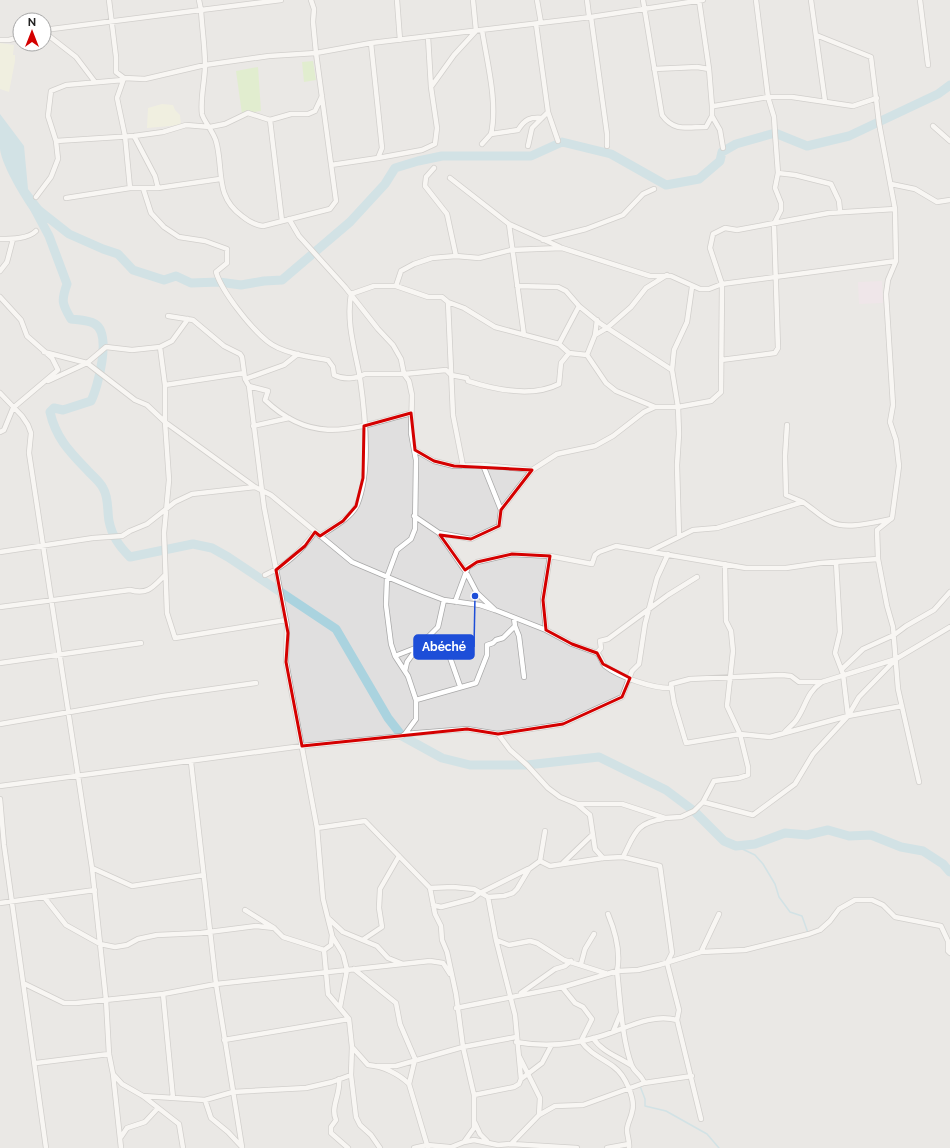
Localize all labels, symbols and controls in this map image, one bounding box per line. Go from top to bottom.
north arrow [12,12,52,52]
text: N [28,16,36,29]
callout: Abéché [414,635,474,659]
text: Abéché [422,640,466,654]

